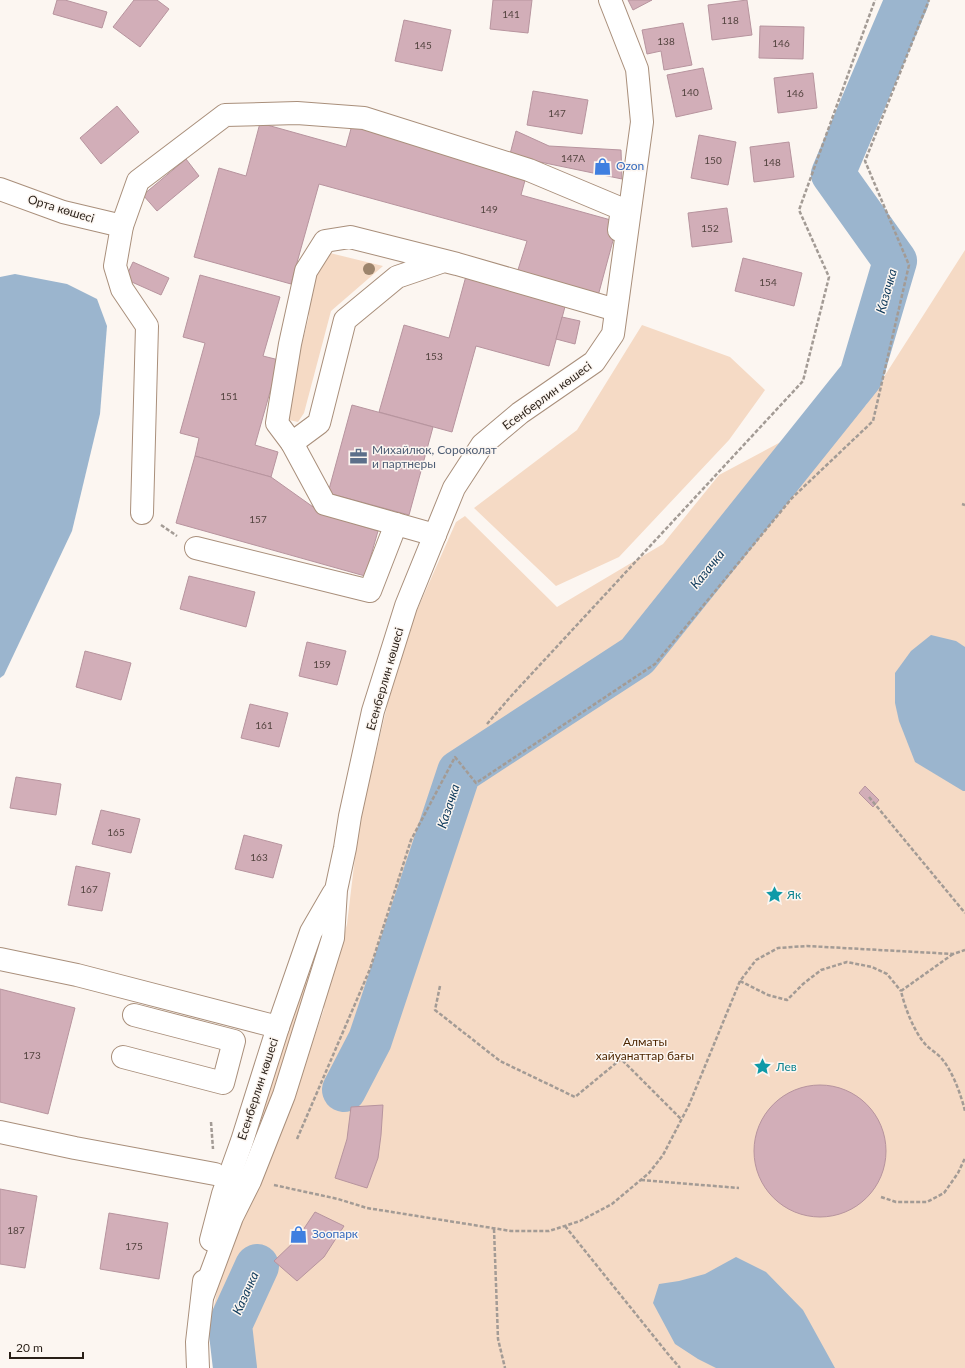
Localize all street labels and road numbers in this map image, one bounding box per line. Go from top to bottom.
street label: Орта көшесі [26,191,96,226]
street label: Есенберлин көшесі [499,358,594,433]
street label: Есенберлин көшесі [363,625,406,732]
street label: Есенберлин көшесі [234,1036,281,1142]

